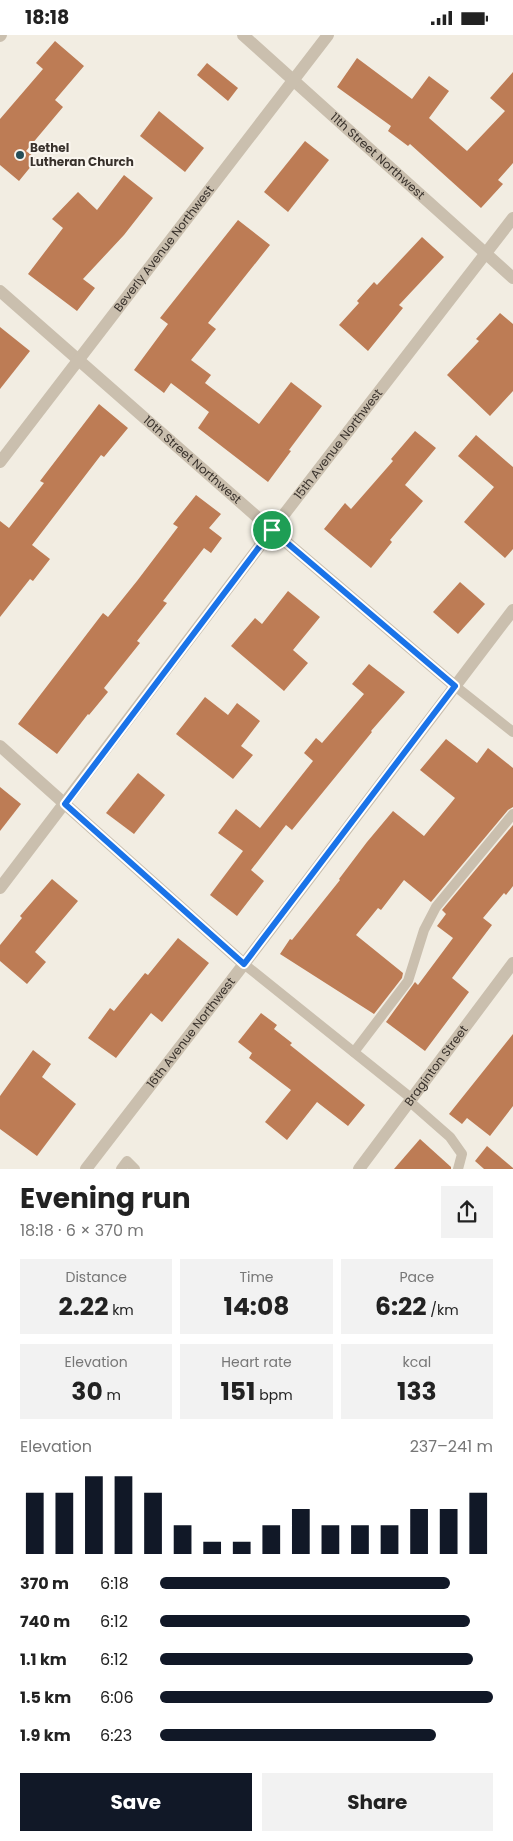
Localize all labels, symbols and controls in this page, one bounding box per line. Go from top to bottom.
text: 18:18 [25,4,69,31]
street label: 11th Street Northwest [327,109,429,203]
place label: Bethel Lutheran Church [30,139,134,170]
marker: Bethel Lutheran Church [14,149,26,161]
street label: Beverly Avenue Northwest [109,182,218,315]
street label: 15th Avenue Northwest [290,385,386,503]
street label: 10th Street Northwest [140,412,245,507]
pin [251,509,293,551]
icon: arrive [258,516,286,544]
street label: 16th Avenue Northwest [142,974,239,1091]
street label: Braginton Street [400,1021,472,1109]
text: Evening run [20,1179,191,1218]
button: share [441,1186,493,1238]
text: 18:18 · 6 × 370 m [20,1219,144,1242]
text: Distance [65,1267,127,1287]
text: Time [239,1267,274,1287]
text: Pace [399,1267,434,1287]
text: 2.22 [59,1289,108,1324]
text: 14:08 [224,1289,289,1324]
text: 6:22 [375,1289,427,1324]
text: km [108,1300,134,1320]
text: /km [427,1300,459,1320]
text: Elevation [65,1352,128,1372]
text: Heart rate [221,1352,292,1372]
text: kcal [403,1352,431,1372]
text: 30 [71,1374,103,1409]
text: 151 [220,1374,255,1409]
text: 133 [397,1374,437,1409]
text: m [103,1385,121,1405]
text: bpm [255,1385,293,1405]
text: Elevation [20,1435,92,1458]
text: 237–241 m [410,1435,493,1458]
text: 370 m [20,1572,69,1595]
text: 6:18 [100,1572,129,1595]
text: 740 m [20,1610,70,1633]
text: 6:12 [100,1610,128,1633]
text: 1.1 km [20,1648,67,1671]
text: 6:12 [100,1648,128,1671]
text: 1.5 km [20,1686,71,1709]
text: 6:06 [100,1686,134,1709]
text: 1.9 km [20,1724,71,1747]
text: 6:23 [100,1724,132,1747]
button: Save [20,1773,252,1831]
button: Share [262,1773,493,1831]

